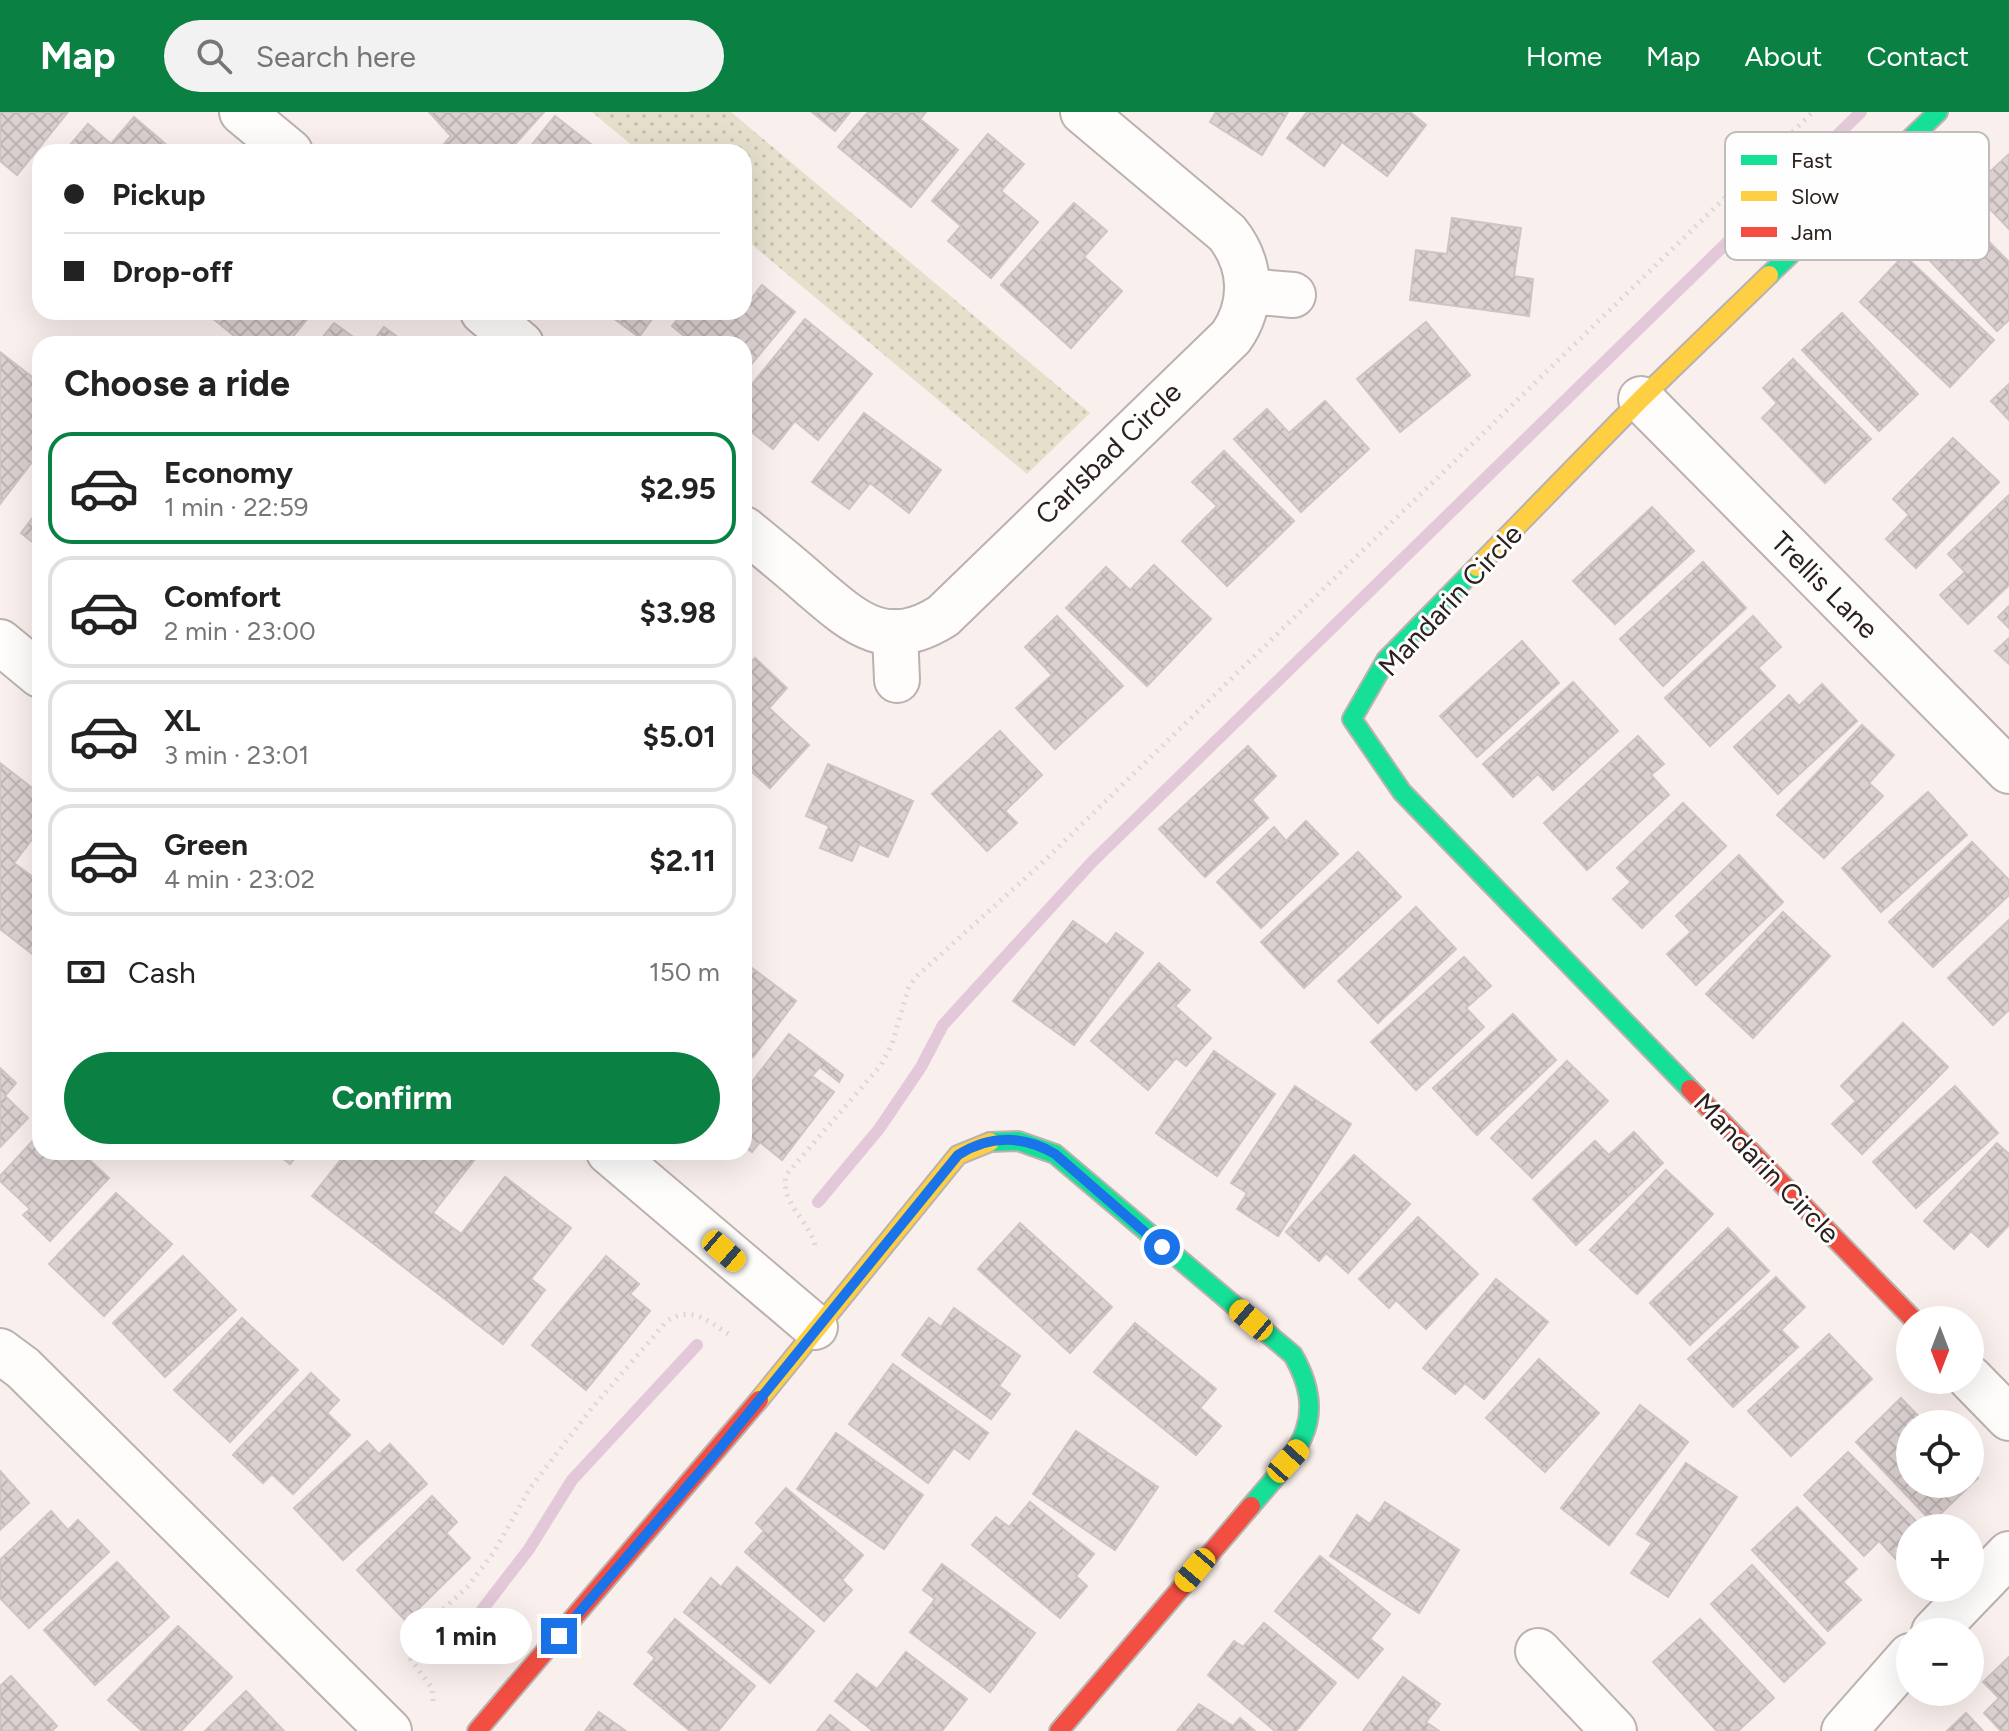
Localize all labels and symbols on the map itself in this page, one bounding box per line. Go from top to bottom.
legend [1725,132,1989,260]
text: Fast [1791,147,1833,174]
text: Slow [1791,183,1840,210]
text: Jam [1791,219,1832,246]
street label: Carlsbad Circle [1028,375,1188,531]
street label: Mandarin Circle [1371,517,1529,683]
street label: Trellis Lane [1764,524,1886,646]
street label: Mandarin Circle [1687,1086,1847,1250]
car [698,1226,750,1276]
route start [1144,1229,1180,1265]
car [1225,1295,1277,1345]
north arrow [1896,1306,1984,1394]
car [1263,1435,1313,1487]
car [1170,1544,1220,1596]
callout: 1 min [399,1608,531,1664]
route end [541,1618,577,1654]

